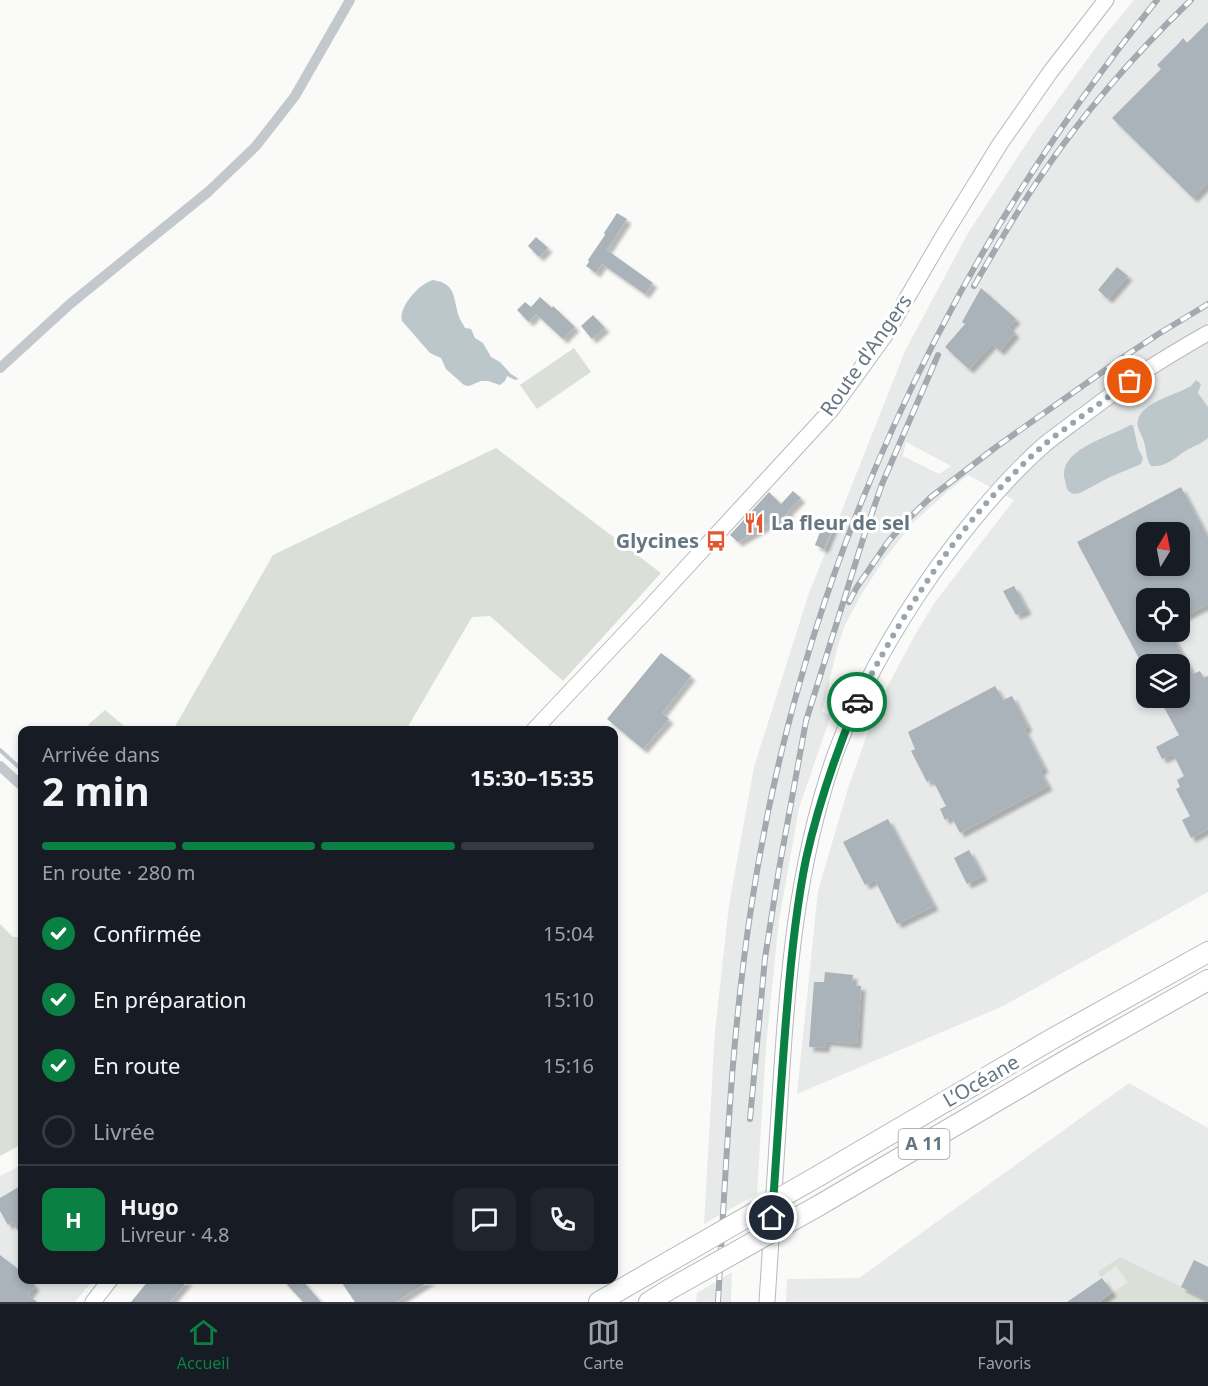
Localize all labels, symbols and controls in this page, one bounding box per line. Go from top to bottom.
street label: Route d'Angers [814,289,918,421]
pin [1104,355,1155,406]
icon: bag [1113,364,1146,397]
place label: La fleur de sel [771,509,910,536]
restaurant icon: La fleur de sel [742,511,766,535]
north arrow [1136,522,1190,576]
map controls [1136,522,1190,708]
place label: Glycines [616,527,699,554]
bus stop icon: Glycines [704,529,728,553]
button: locate [1136,588,1190,642]
button: layers [1136,654,1190,708]
courier [827,672,887,732]
icon: car [841,686,874,719]
text: Arrivée dans [42,741,160,768]
text: 15:30–15:35 [470,762,594,792]
text: 2 min [42,764,149,817]
text: En route · 280 m [42,859,195,886]
icon: check [42,917,75,950]
text: Confirmée [93,918,202,948]
text: 15:04 [543,920,594,947]
icon: check [42,983,75,1016]
text: En préparation [93,984,247,1014]
text: 15:10 [543,986,594,1013]
street label: L’Océane [938,1048,1024,1113]
icon: check [42,1049,75,1082]
text: En route [93,1050,180,1080]
text: 15:16 [543,1052,594,1079]
text: Livrée [93,1116,155,1146]
road number: A 11 [898,1129,950,1159]
button: chat [453,1188,516,1251]
button: phone [531,1188,594,1251]
text: Hugo [120,1191,179,1221]
pin [746,1192,797,1243]
icon: home [755,1201,788,1234]
text: H [65,1204,82,1234]
text: Livreur · 4.8 [120,1221,230,1248]
tab: Accueil [177,1316,230,1374]
tab: Carte [583,1316,624,1374]
tab: Favoris [978,1316,1031,1374]

